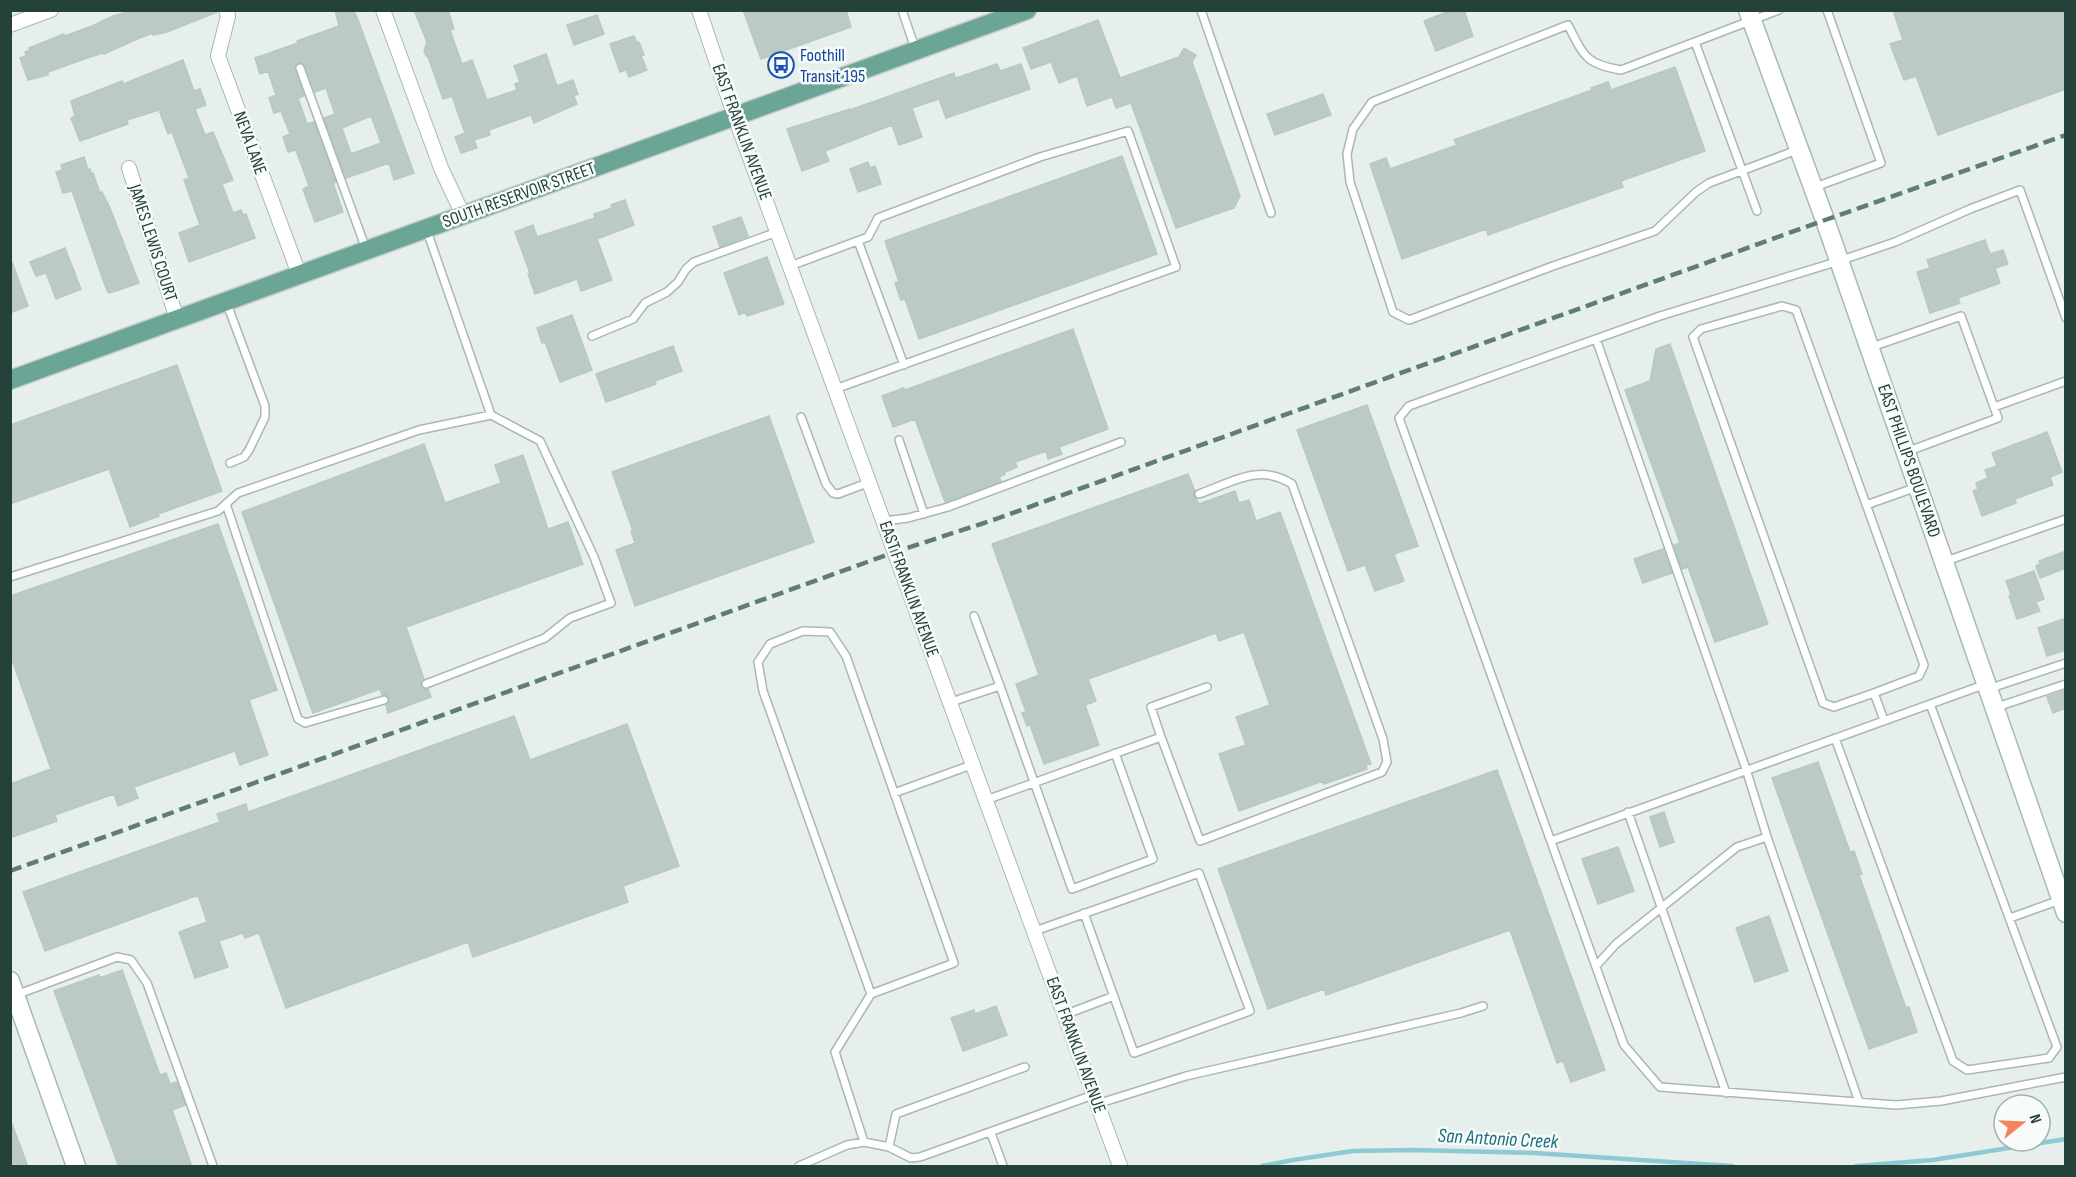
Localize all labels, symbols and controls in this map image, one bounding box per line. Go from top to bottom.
place label: Foothill Transit 195 [800,45,865,87]
bus stop icon: Foothill Transit 195 [766,50,796,80]
street label: EAST FRANKLIN AVENUE [708,61,776,203]
street label: NEVA LANE [229,108,271,178]
street label: SOUTH RESERVOIR STREET [440,158,598,232]
street label: JAMES LEWIS COURT [124,181,182,304]
street label: EAST PHILLIPS BOULEVARD [1873,382,1945,540]
street label: EAST FRANKLIN AVENUE [875,518,943,660]
street label: EAST FRANKLIN AVENUE [1042,974,1110,1116]
north arrow [1992,1093,2052,1153]
text: N [2024,1112,2045,1126]
water label: San Antonio Creek [1437,1124,1559,1154]

